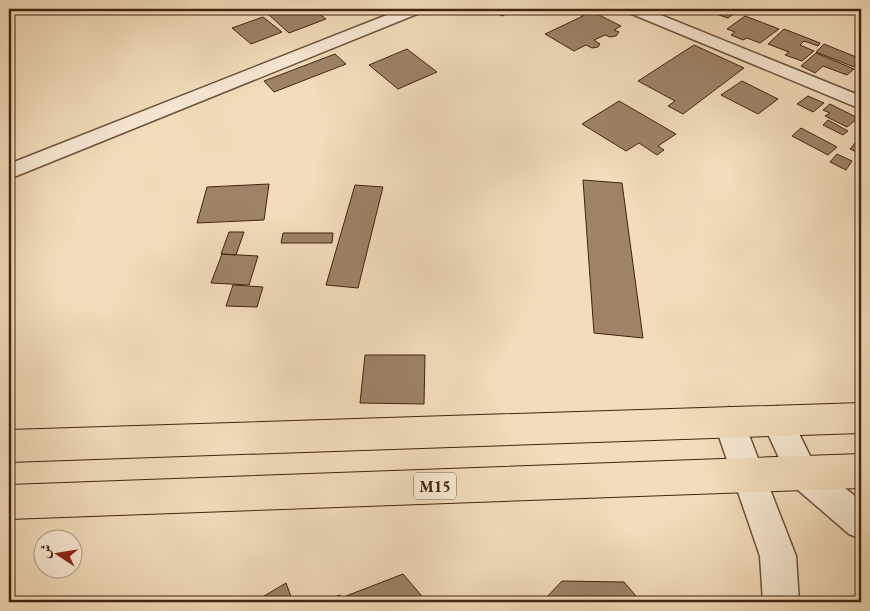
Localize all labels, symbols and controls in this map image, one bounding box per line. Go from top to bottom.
road number: M15 [414,472,456,500]
north arrow [32,528,82,578]
text: ش [35,543,56,560]

